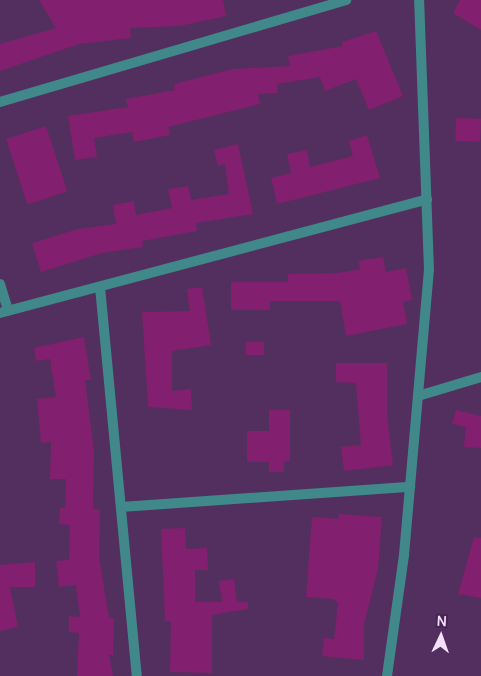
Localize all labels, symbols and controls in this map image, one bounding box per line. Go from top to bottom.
north arrow [416,611,466,661]
text: N [436,611,447,630]

